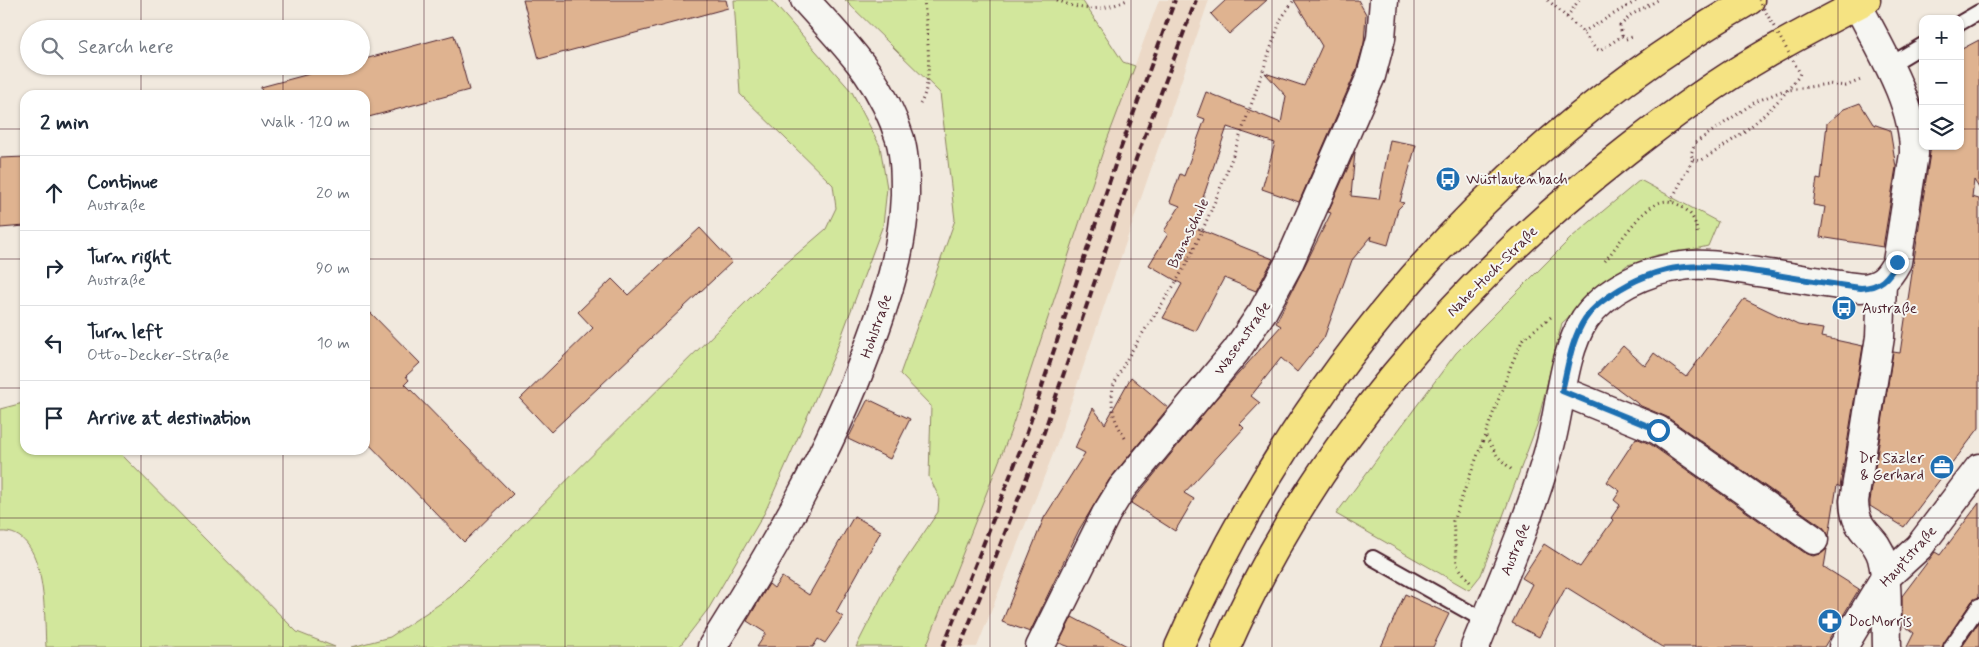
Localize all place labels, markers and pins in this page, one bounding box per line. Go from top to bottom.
bus stop icon: Wüstlautenbach [1435,166,1461,192]
place label: Wüstlautenbach [1466,170,1568,190]
bus stop icon: Austraße [1831,295,1857,321]
place label: Austraße [1862,299,1917,319]
place label: Dr. Säzler & Gerhard [1859,449,1924,486]
office icon: Dr. Säzler & Gerhard [1929,454,1955,480]
pharmacy icon: DocMorris [1817,608,1843,634]
place label: DocMorris [1848,612,1912,632]

